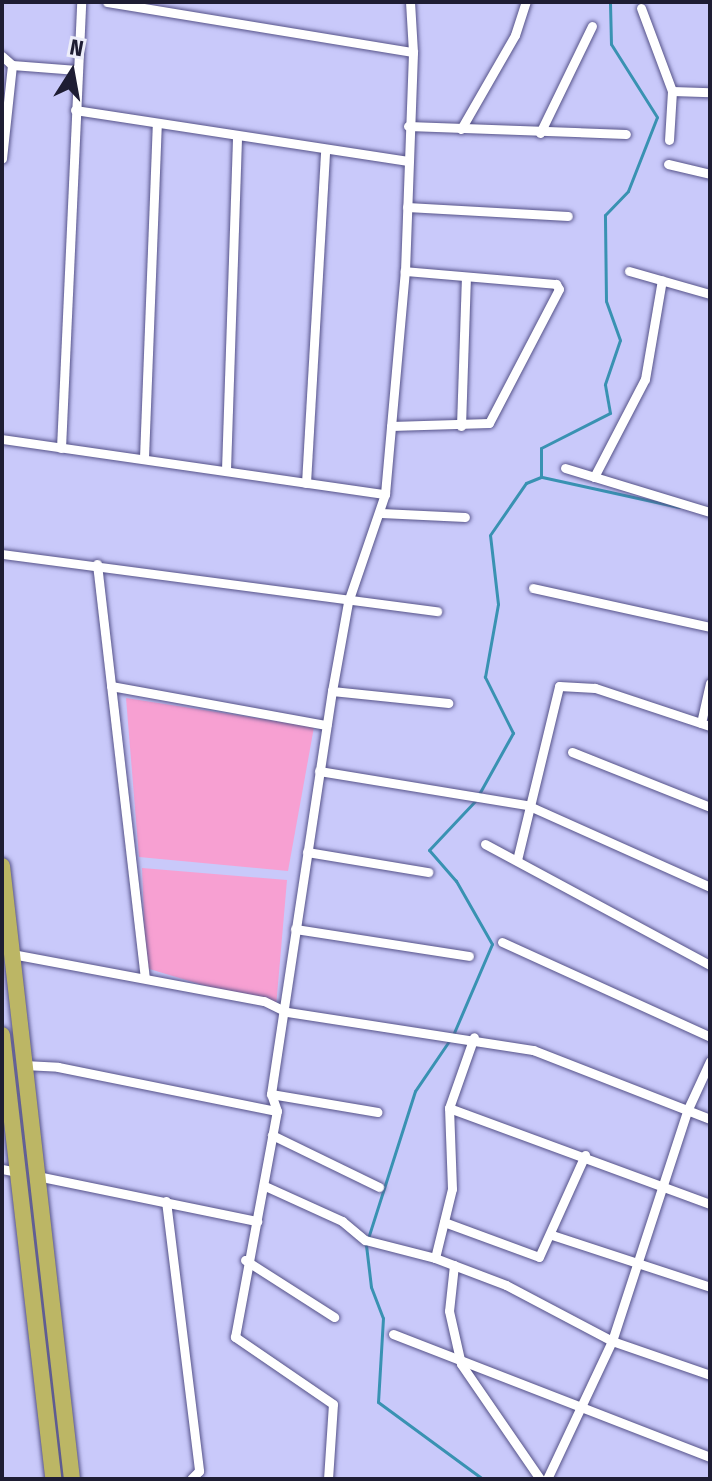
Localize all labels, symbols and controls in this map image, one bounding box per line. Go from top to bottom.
north arrow [32,32,112,112]
text: N [68,33,86,62]

